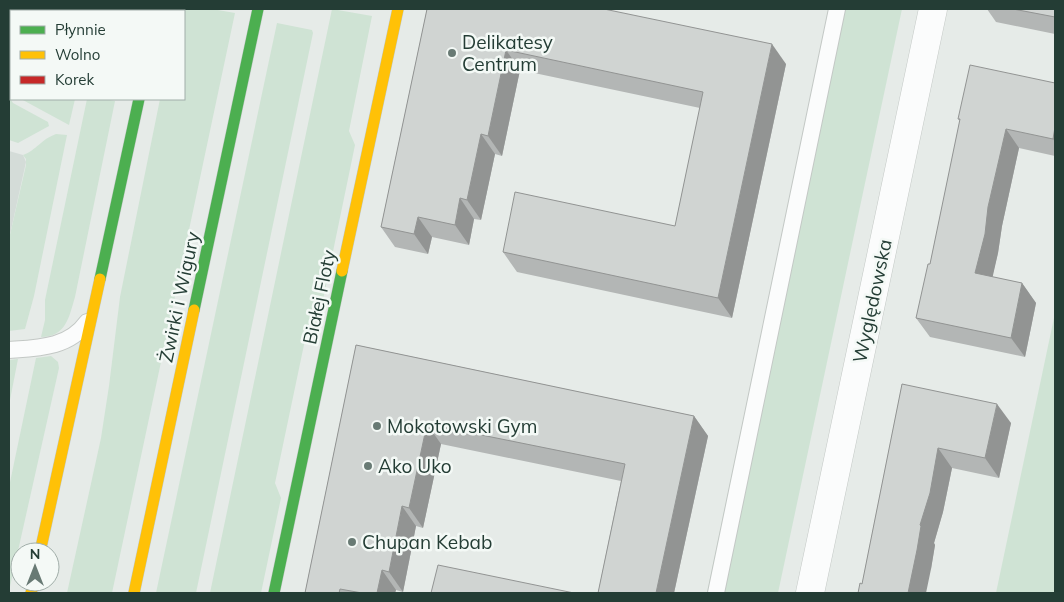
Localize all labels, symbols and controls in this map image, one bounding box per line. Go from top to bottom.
legend [10,10,185,100]
text: Płynnie [55,20,106,39]
place label: Delikatesy Centrum [462,30,553,76]
text: Wolno [55,45,100,64]
marker: Delikatesy Centrum [446,47,458,59]
text: Korek [55,70,94,89]
street label: Żwirki i Wigury [153,229,205,365]
street label: Wyględowska [847,237,897,365]
street label: Białej Floty [297,248,341,346]
place label: Mokotowski Gym [387,414,537,438]
marker: Mokotowski Gym [371,420,383,432]
place label: Ako Uko [378,454,452,478]
marker: Ako Uko [362,460,374,472]
place label: Chupan Kebab [362,530,492,554]
marker: Chupan Kebab [346,536,358,548]
north arrow [10,542,60,592]
text: N [30,545,40,563]

